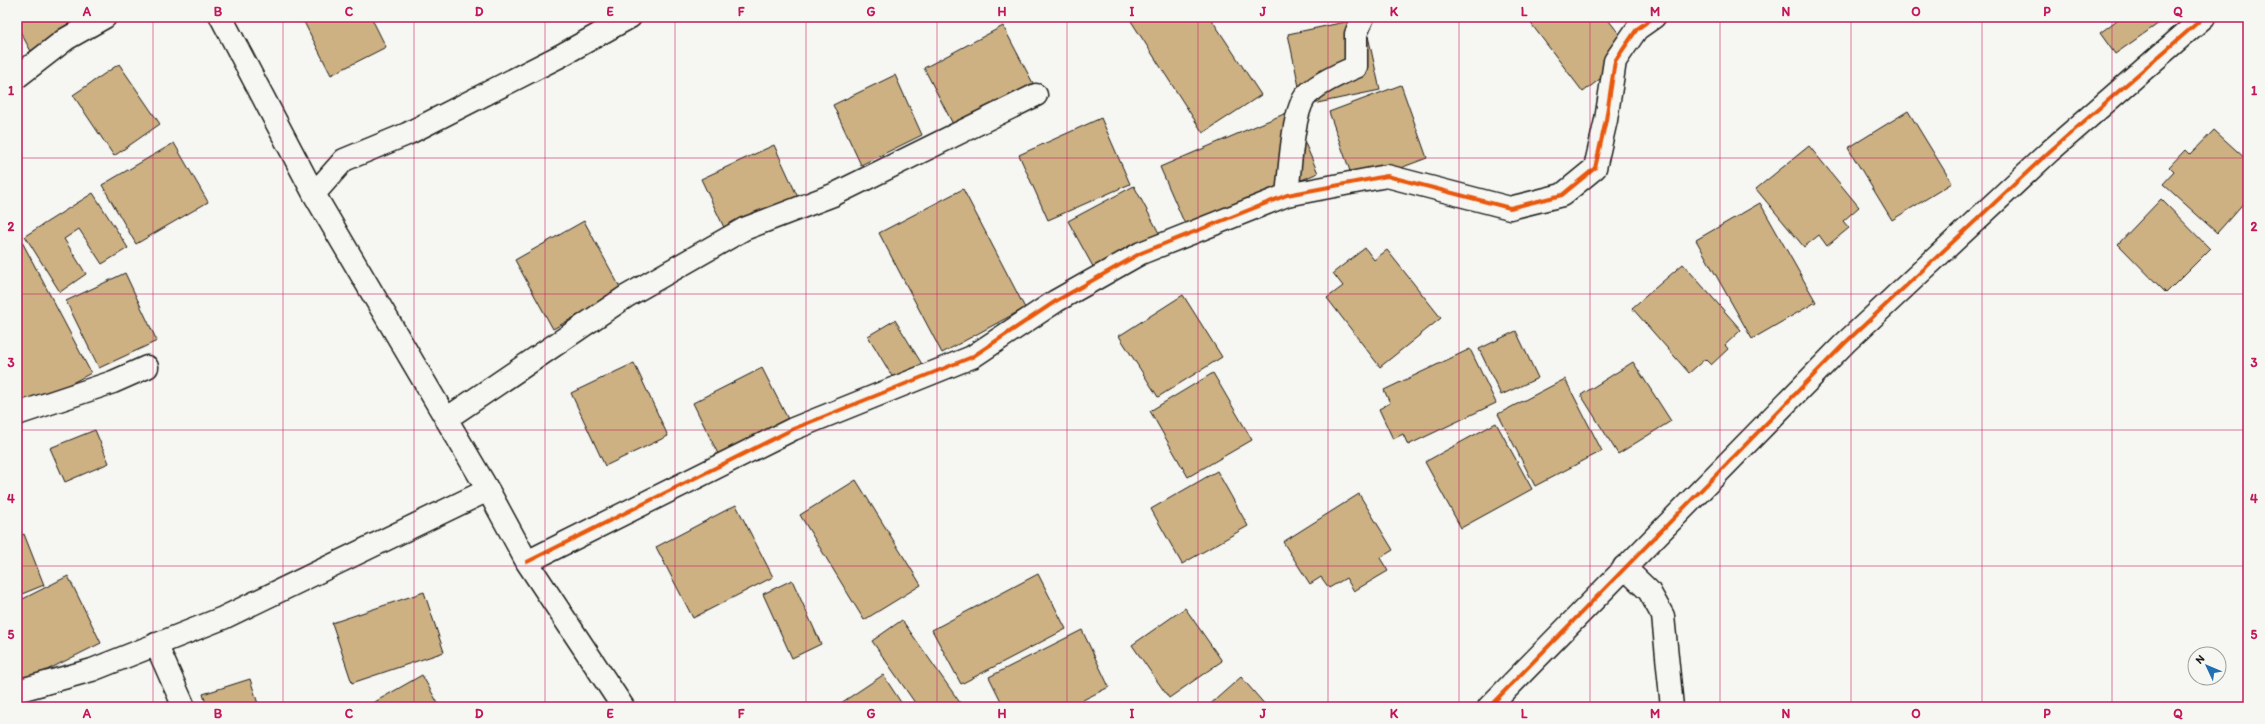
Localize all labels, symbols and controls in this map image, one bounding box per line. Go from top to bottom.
text: A [82,4,92,19]
text: B [214,4,223,19]
text: C [345,4,354,19]
text: D [475,4,484,19]
text: E [606,4,614,19]
text: F [738,4,745,19]
text: G [867,4,876,19]
text: H [998,4,1007,19]
text: I [1130,4,1135,19]
text: J [1259,4,1267,19]
text: K [1390,4,1399,19]
text: L [1521,4,1528,19]
text: M [1650,4,1660,19]
text: N [1782,4,1791,19]
text: O [1911,4,1921,19]
text: P [2043,4,2051,19]
text: Q [2173,4,2183,19]
text: 1 [8,83,14,98]
text: 1 [2251,83,2257,98]
text: 2 [8,219,15,234]
text: 2 [2251,219,2258,234]
text: 3 [7,355,15,370]
text: 3 [2250,355,2258,370]
text: 4 [7,491,15,506]
text: 4 [2250,491,2258,506]
text: 5 [8,627,15,642]
text: 5 [2251,627,2258,642]
north arrow [2187,646,2227,686]
text: N [2193,652,2207,667]
text: A [82,706,92,721]
text: B [214,706,223,721]
text: C [345,706,354,721]
text: D [475,706,484,721]
text: E [606,706,614,721]
text: F [738,706,745,721]
text: G [867,706,876,721]
text: H [998,706,1007,721]
text: I [1130,706,1135,721]
text: J [1259,706,1267,721]
text: K [1390,706,1399,721]
text: L [1521,706,1528,721]
text: M [1650,706,1660,721]
text: N [1782,706,1791,721]
text: O [1911,706,1921,721]
text: P [2043,706,2051,721]
text: Q [2173,706,2183,721]

